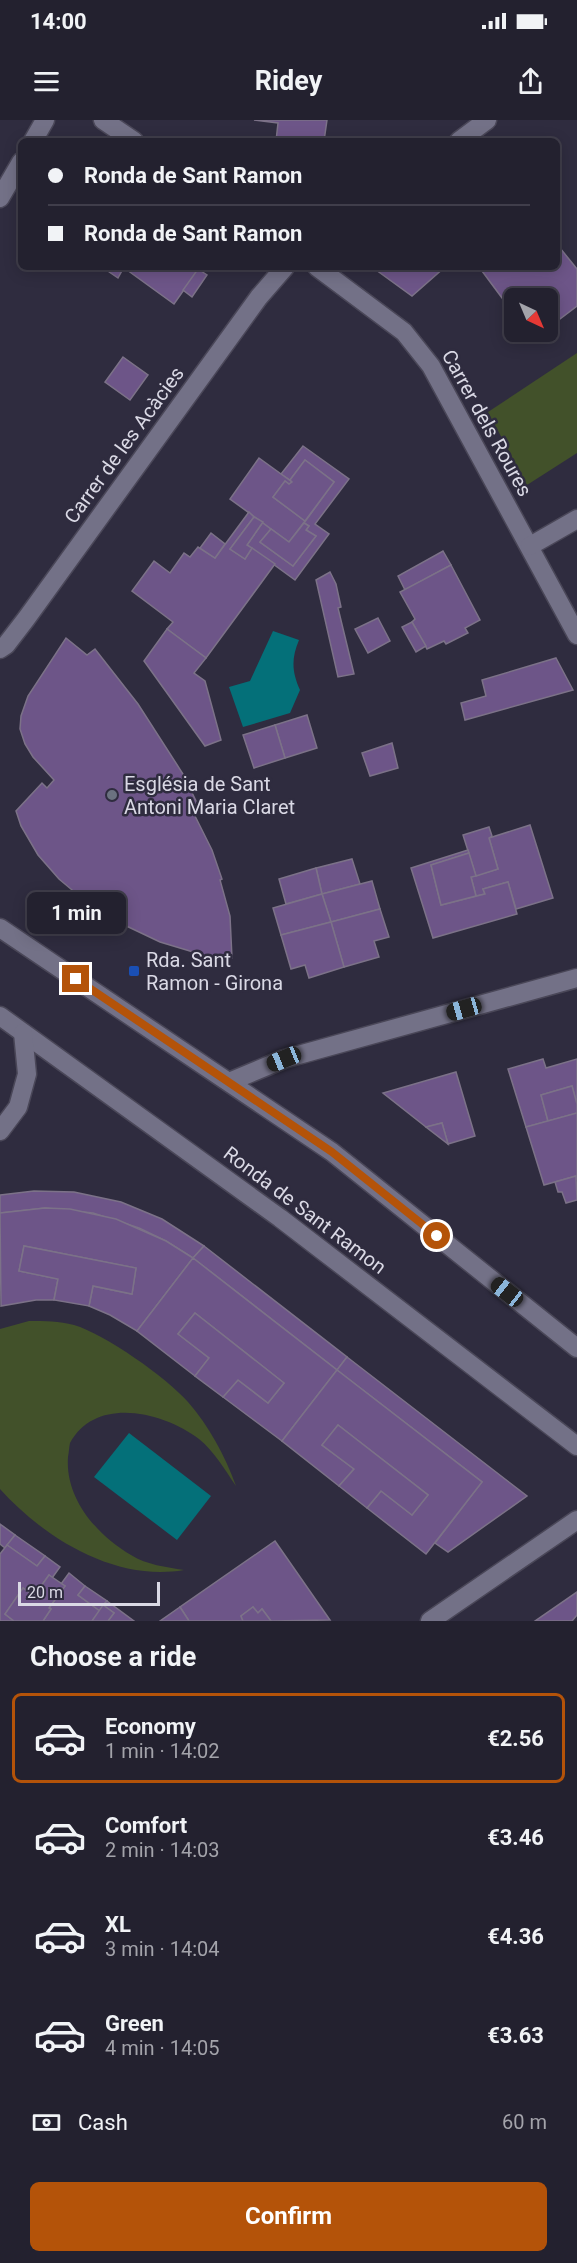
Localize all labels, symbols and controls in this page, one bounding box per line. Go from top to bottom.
text: 14:00 [30,9,87,34]
icon: menu [30,65,63,98]
text: Ridey [255,65,322,97]
icon: share [514,65,547,98]
text: Ronda de Sant Ramon [84,163,302,188]
text: Ronda de Sant Ramon [84,221,302,246]
north arrow [504,288,558,342]
map controls [504,288,558,342]
street label: Carrer dels Roures [437,345,537,501]
street label: Carrer de les Acàcies [59,362,189,528]
place label: Església de Sant Antoni Maria Claret [124,772,295,819]
marker: Església de Sant Antoni Maria Claret [105,788,119,802]
callout: 1 min [26,892,125,934]
text: 1 min [51,901,102,925]
place label: Rda. Sant Ramon - Girona [146,948,283,995]
marker: Rda. Sant Ramon - Girona [127,964,141,978]
route end [62,965,89,992]
car [444,995,484,1023]
car [264,1044,304,1074]
street label: Ronda de Sant Ramon [219,1141,391,1279]
route start [423,1222,450,1249]
car [487,1274,527,1310]
scale bar [18,1579,160,1606]
text: 20 m [27,1583,63,1602]
text: Choose a ride [30,1641,196,1673]
icon: car [33,1711,87,1765]
text: Economy [105,1714,196,1739]
text: €2.56 [487,1726,544,1751]
text: 1 min · 14:02 [105,1739,220,1763]
icon: car [33,1810,87,1864]
text: Comfort [105,1813,187,1838]
text: €3.46 [487,1825,544,1850]
text: 2 min · 14:03 [105,1838,220,1862]
icon: car [33,1909,87,1963]
text: XL [105,1912,131,1937]
text: €4.36 [487,1924,544,1949]
text: 3 min · 14:04 [105,1937,220,1961]
icon: car [33,2008,87,2062]
text: Green [105,2011,164,2036]
text: €3.63 [487,2023,544,2048]
text: 4 min · 14:05 [105,2036,220,2060]
icon: cash [30,2106,63,2139]
text: Cash [78,2110,128,2135]
text: 60 m [502,2110,547,2134]
button: Confirm [30,2182,547,2251]

